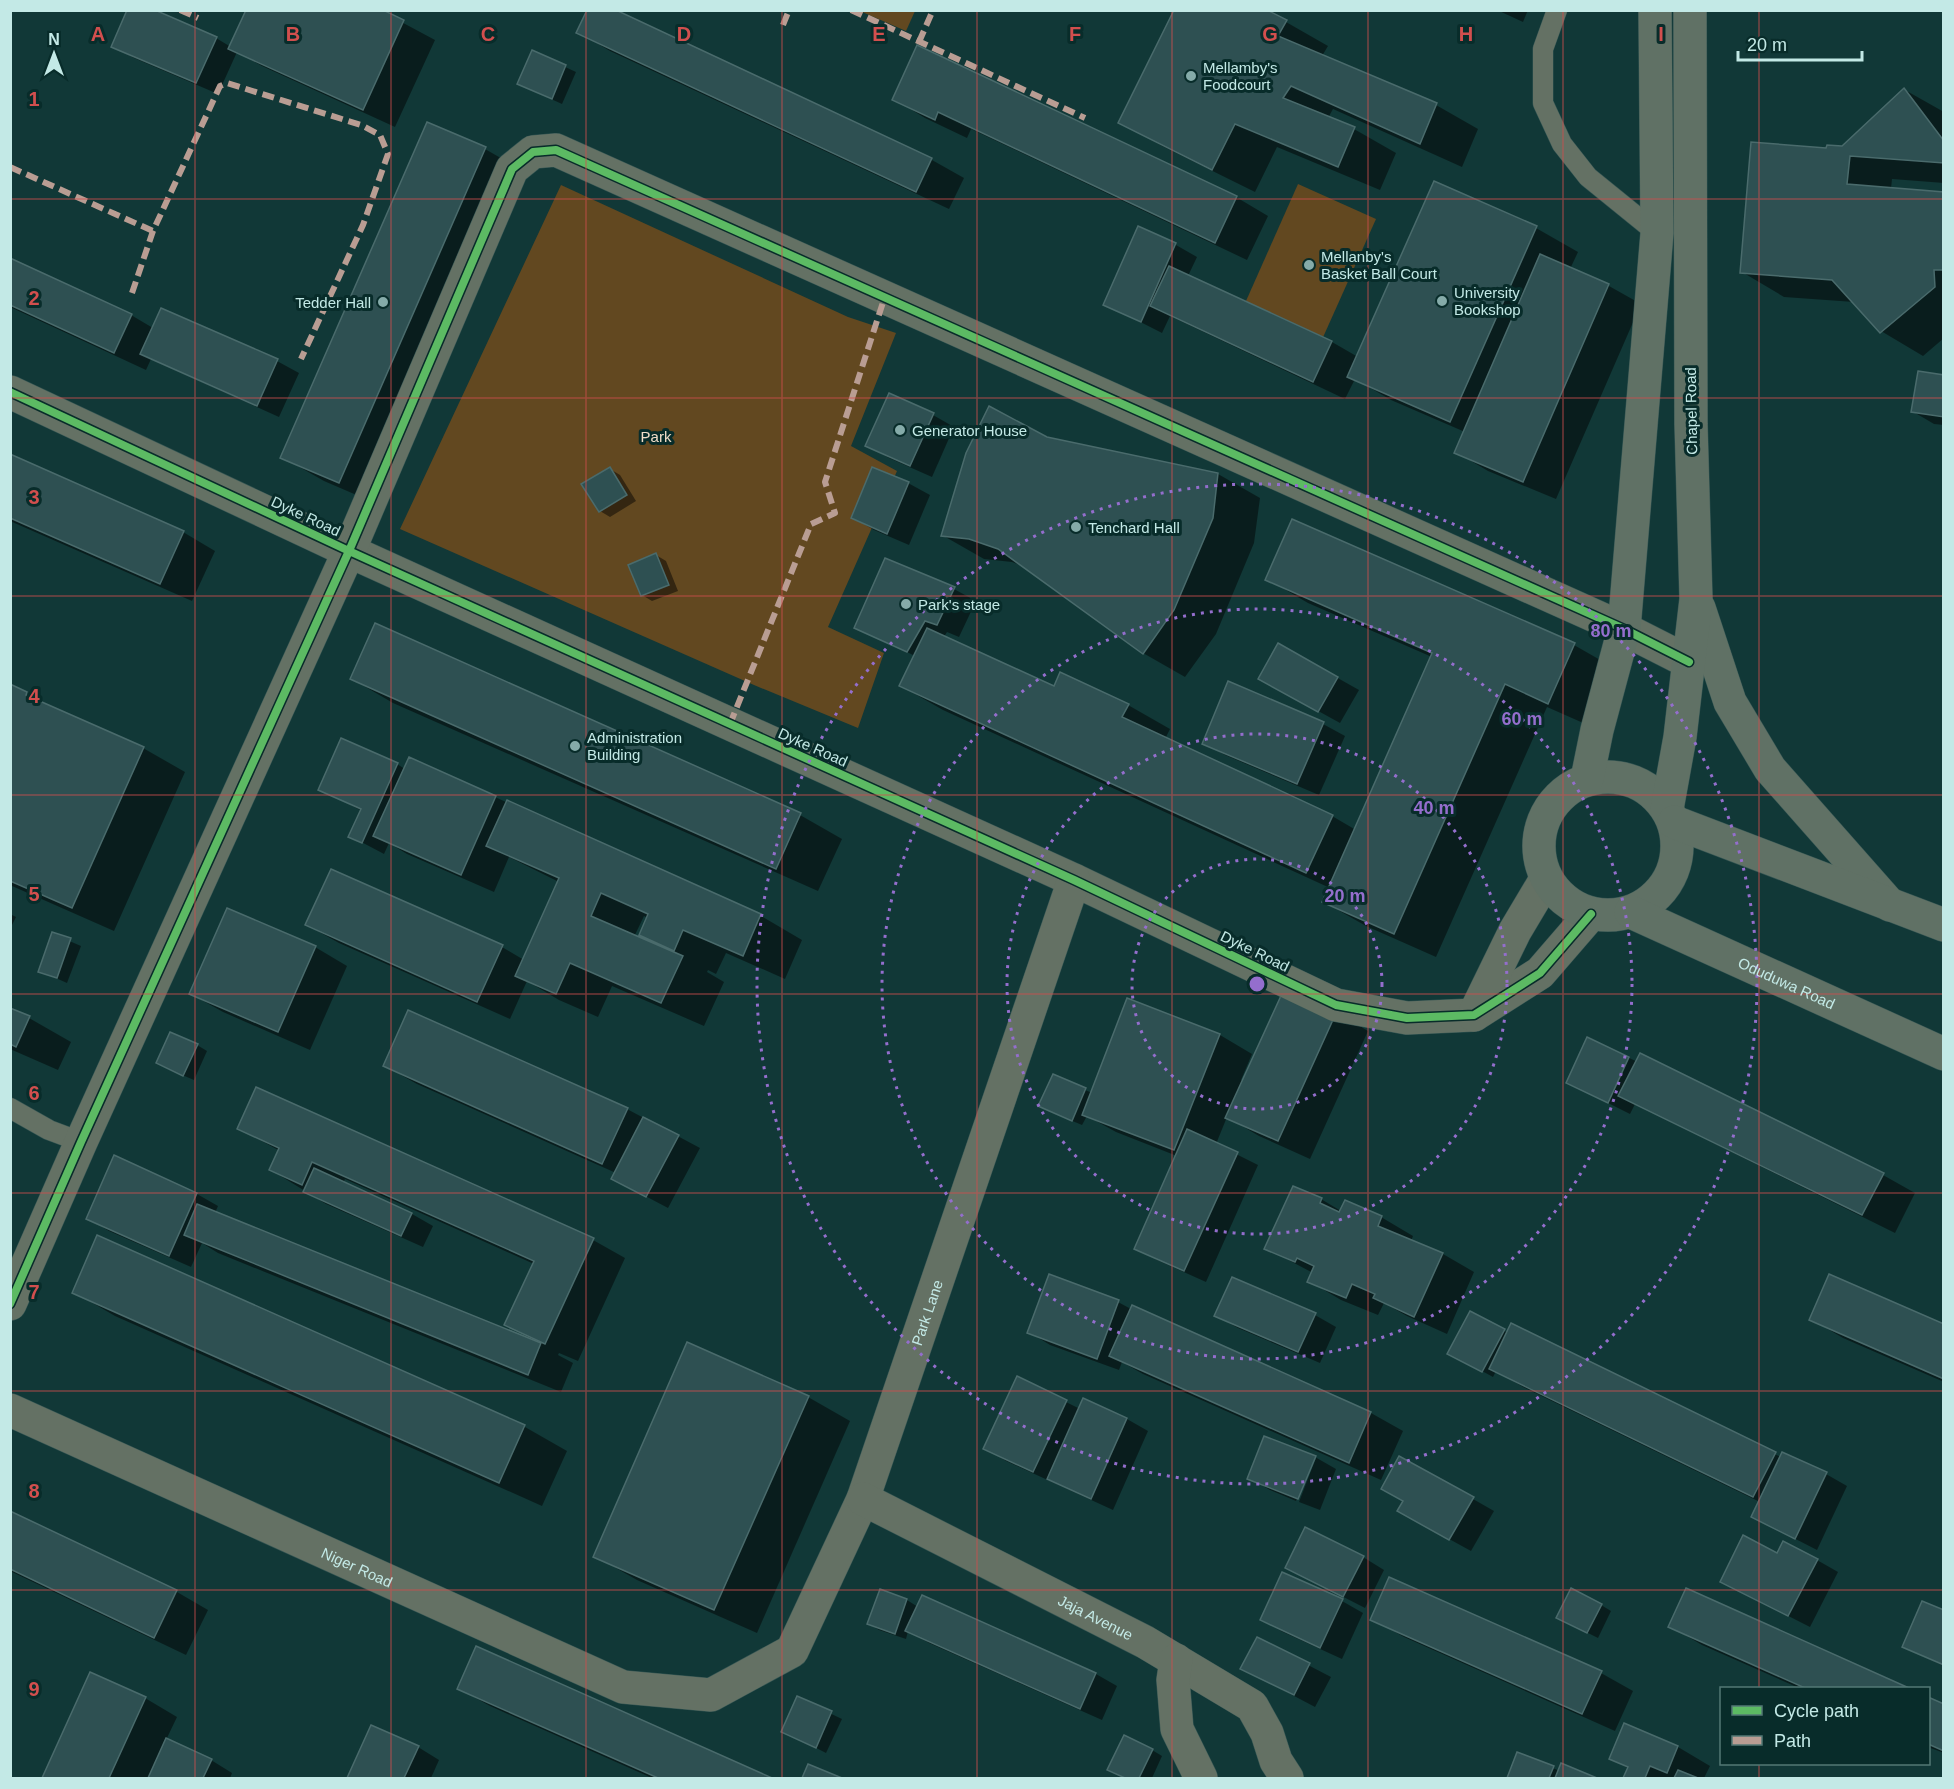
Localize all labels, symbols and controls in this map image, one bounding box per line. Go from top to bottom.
text: A [91,23,105,45]
text: B [286,23,300,45]
text: C [481,23,495,45]
text: D [677,23,691,45]
text: E [872,23,886,45]
text: F [1069,23,1081,45]
text: G [1262,23,1278,45]
text: H [1459,23,1473,45]
text: I [1658,23,1664,45]
north arrow [24,24,84,84]
scale bar [1738,24,1862,62]
text: N [48,31,60,48]
text: 20 m [1747,35,1787,55]
place label: Mellamby's Foodcourt [1203,59,1278,93]
marker: Mellamby's Foodcourt [1184,69,1198,83]
text: 1 [28,88,40,110]
place label: Mellanby's Basket Ball Court [1321,248,1438,282]
marker: Mellanby's Basket Ball Court [1302,258,1316,272]
place label: University Bookshop [1454,284,1521,318]
text: 2 [28,287,40,309]
place label: Tedder Hall [295,294,371,311]
marker: University Bookshop [1435,294,1449,308]
marker: Tedder Hall [376,295,390,309]
street label: Chapel Road [1682,367,1700,455]
place label: Generator House [912,422,1027,439]
marker: Generator House [893,423,907,437]
park label: Park [641,428,672,445]
text: 3 [28,486,40,508]
street label: Dyke Road [269,493,343,539]
place label: Tenchard Hall [1088,519,1180,536]
marker: Tenchard Hall [1069,520,1083,534]
place label: Park's stage [918,596,1000,613]
marker: Park's stage [899,597,913,611]
text: 80 m [1590,621,1632,641]
text: 4 [28,685,40,707]
text: 60 m [1501,709,1543,729]
street label: Dyke Road [776,724,850,770]
place label: Administration Building [587,729,682,763]
marker: Administration Building [568,739,582,753]
text: 40 m [1413,798,1455,818]
text: 5 [28,883,40,905]
text: 20 m [1324,886,1366,906]
street label: Dyke Road [1218,927,1292,975]
street label: Oduduwa Road [1736,953,1838,1012]
centre of rings [1247,974,1267,994]
text: 6 [28,1082,40,1104]
street label: Park Lane [907,1277,946,1348]
text: 7 [28,1281,40,1303]
text: 8 [28,1480,40,1502]
street label: Niger Road [319,1544,395,1590]
street label: Jaja Avenue [1056,1591,1136,1643]
text: 9 [28,1678,40,1700]
legend [1720,1687,1930,1765]
text: Cycle path [1774,1701,1859,1721]
text: Path [1774,1731,1811,1751]

